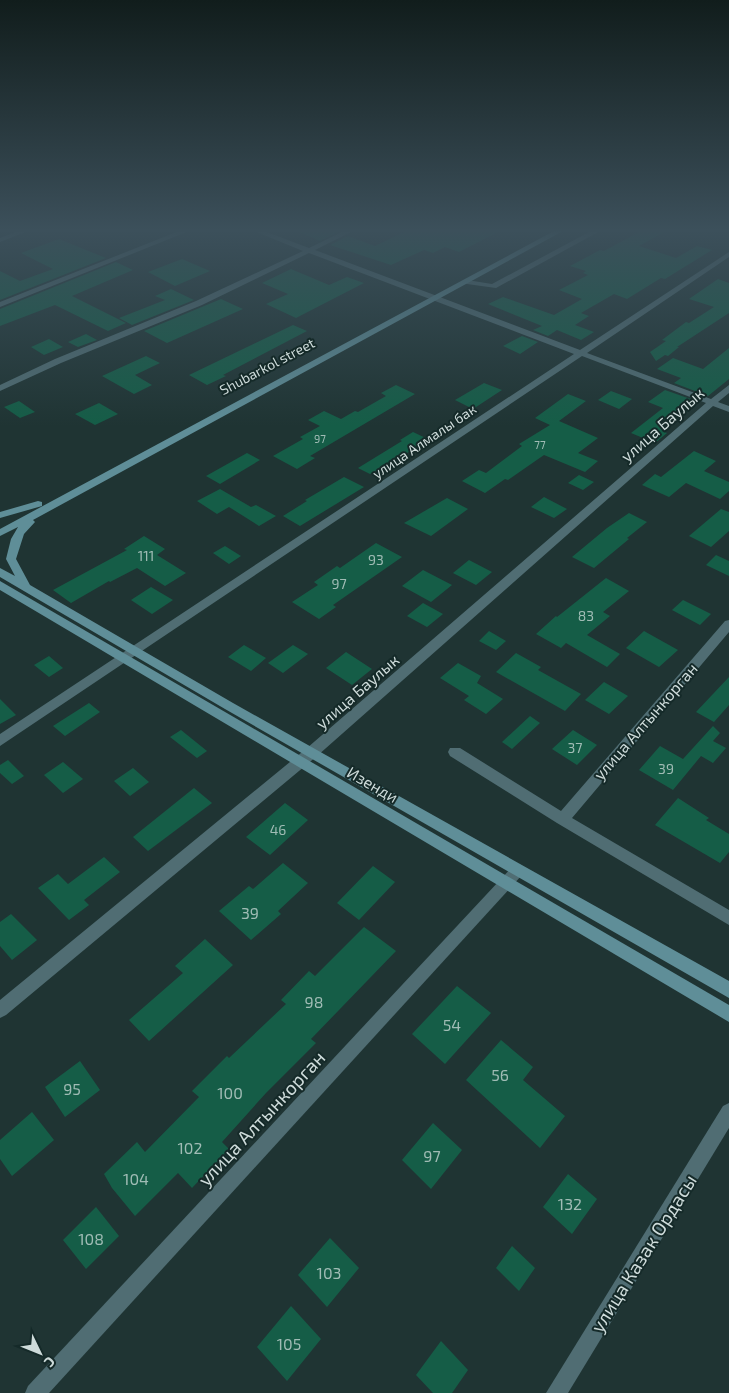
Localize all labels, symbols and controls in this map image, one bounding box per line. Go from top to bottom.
street label: Shubarkol street [217,334,317,398]
street label: улица Баулык [617,383,708,466]
street label: улица Алмалы бак [369,400,479,482]
house number: 97 [314,432,326,445]
house number: 77 [534,438,546,451]
house number: 111 [138,547,154,564]
house number: 93 [368,551,384,568]
house number: 97 [331,575,347,592]
house number: 83 [578,607,594,624]
street label: улица Баулык [312,650,403,733]
street label: улица Алтынкорган [589,659,702,784]
house number: 37 [568,739,582,756]
house number: 39 [658,760,674,777]
street label: Изенди [344,762,402,806]
house number: 46 [270,821,286,838]
house number: 39 [241,903,259,922]
house number: 98 [305,992,323,1011]
house number: 54 [443,1015,461,1034]
street label: улица Алтынкорган [192,1046,330,1191]
house number: 56 [491,1065,509,1084]
house number: 95 [63,1079,81,1098]
house number: 100 [217,1083,243,1102]
house number: 102 [177,1138,203,1157]
house number: 97 [423,1146,441,1165]
house number: 104 [123,1169,149,1188]
street label: улица Казак Ордасы [585,1170,702,1337]
house number: 132 [558,1194,582,1213]
house number: 108 [78,1229,104,1248]
house number: 103 [317,1263,341,1282]
north arrow [15,1328,65,1378]
house number: 105 [277,1334,301,1353]
text: С [41,1353,59,1371]

